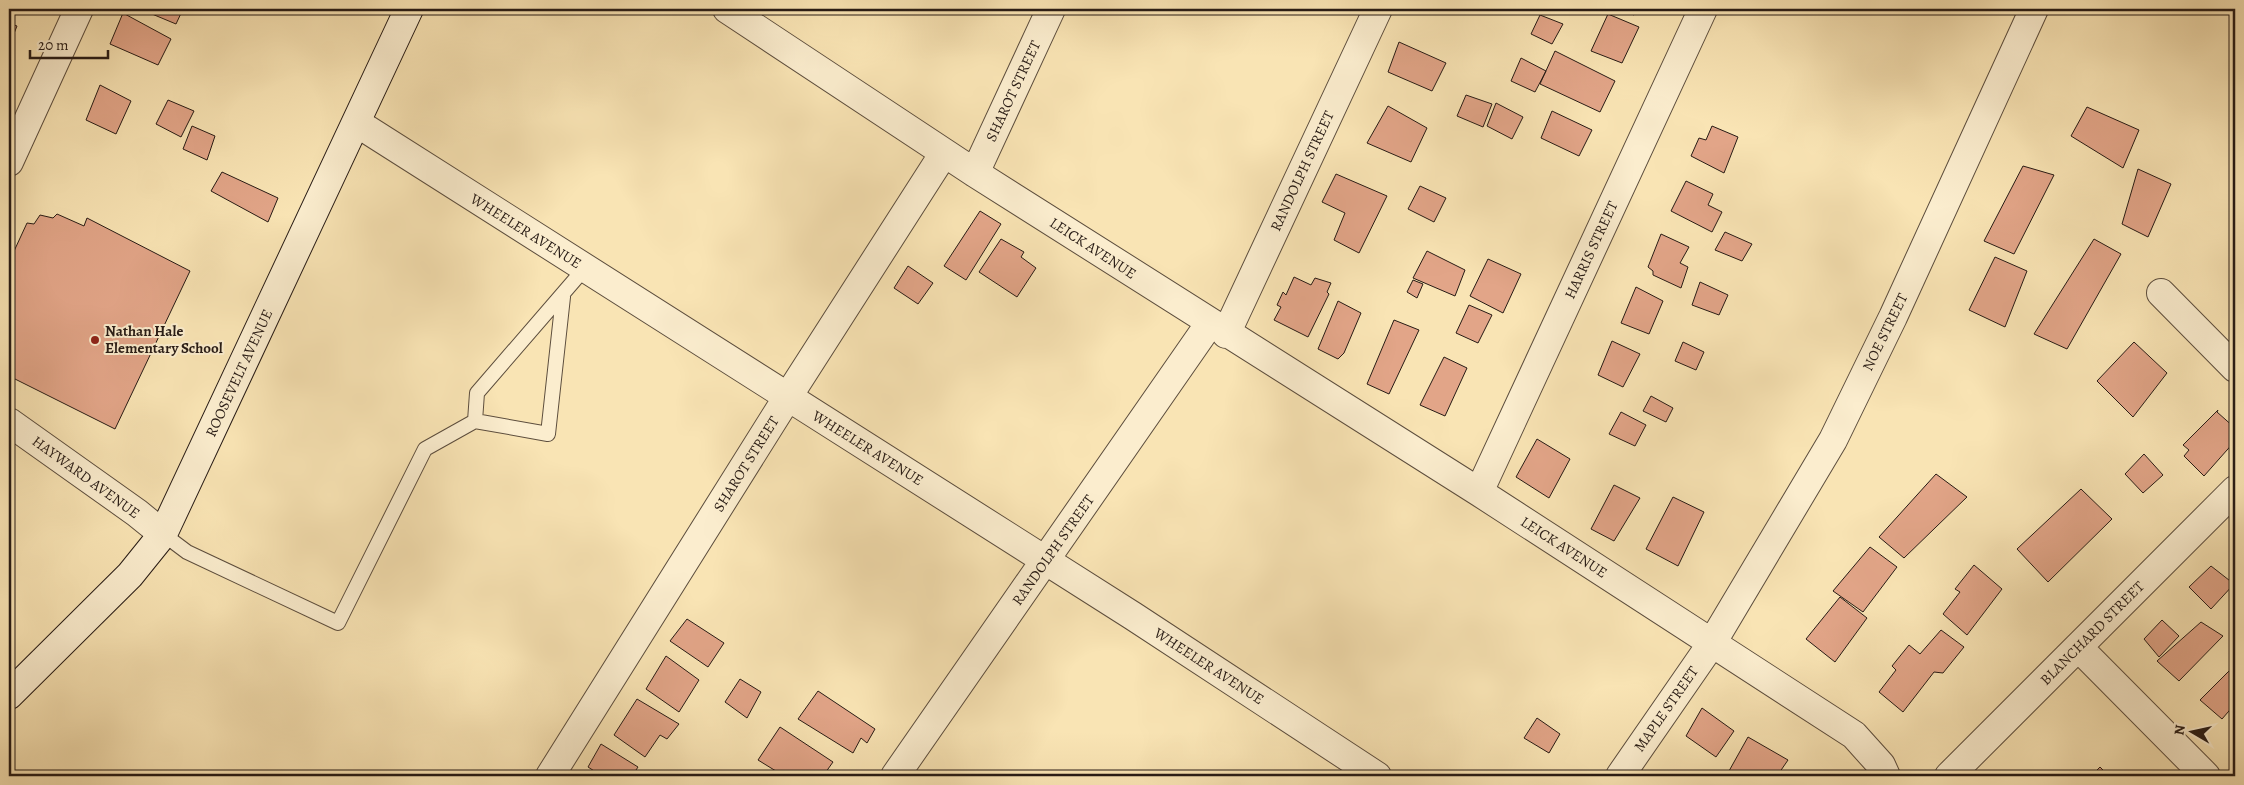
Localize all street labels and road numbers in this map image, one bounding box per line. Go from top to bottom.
street label: SHAROT STREET [981,36,1046,145]
street label: RANDOLPH STREET [1265,107,1339,234]
street label: WHEELER AVENUE [466,188,585,273]
street label: HARRIS STREET [1560,197,1623,302]
street label: LEICK AVENUE [1046,213,1140,283]
street label: NOE STREET [1858,289,1913,374]
street label: ROOSEVELT AVENUE [201,306,277,440]
street label: WHEELER AVENUE [808,405,927,490]
street label: SHAROT STREET [709,412,784,516]
street label: HAYWARD AVENUE [28,431,144,523]
street label: RANDOLPH STREET [1007,490,1099,609]
street label: LEICK AVENUE [1517,512,1611,582]
street label: BLANCHARD STREET [2036,576,2149,689]
street label: WHEELER AVENUE [1149,622,1268,709]
street label: MAPLE STREET [1629,662,1703,756]

